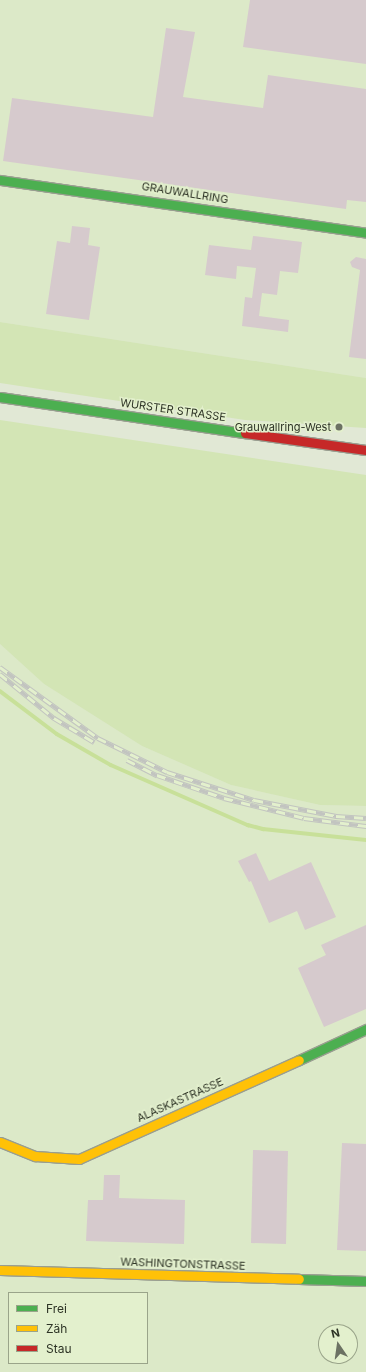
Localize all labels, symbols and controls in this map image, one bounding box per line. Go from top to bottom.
street label: GRAUWALLRING [141,180,229,206]
street label: WURSTER STRASSE [119,396,227,424]
place label: Grauwallring-West [235,420,331,434]
marker: Grauwallring-West [334,422,344,432]
street label: ALASKASTRASSE [135,1075,225,1125]
street label: WASHINGTONSTRASSE [120,1255,246,1273]
legend [8,1292,148,1364]
text: Frei [46,1301,67,1316]
text: Zäh [46,1321,67,1336]
north arrow [318,1324,358,1364]
text: N [330,1326,341,1341]
text: Stau [46,1341,72,1356]

